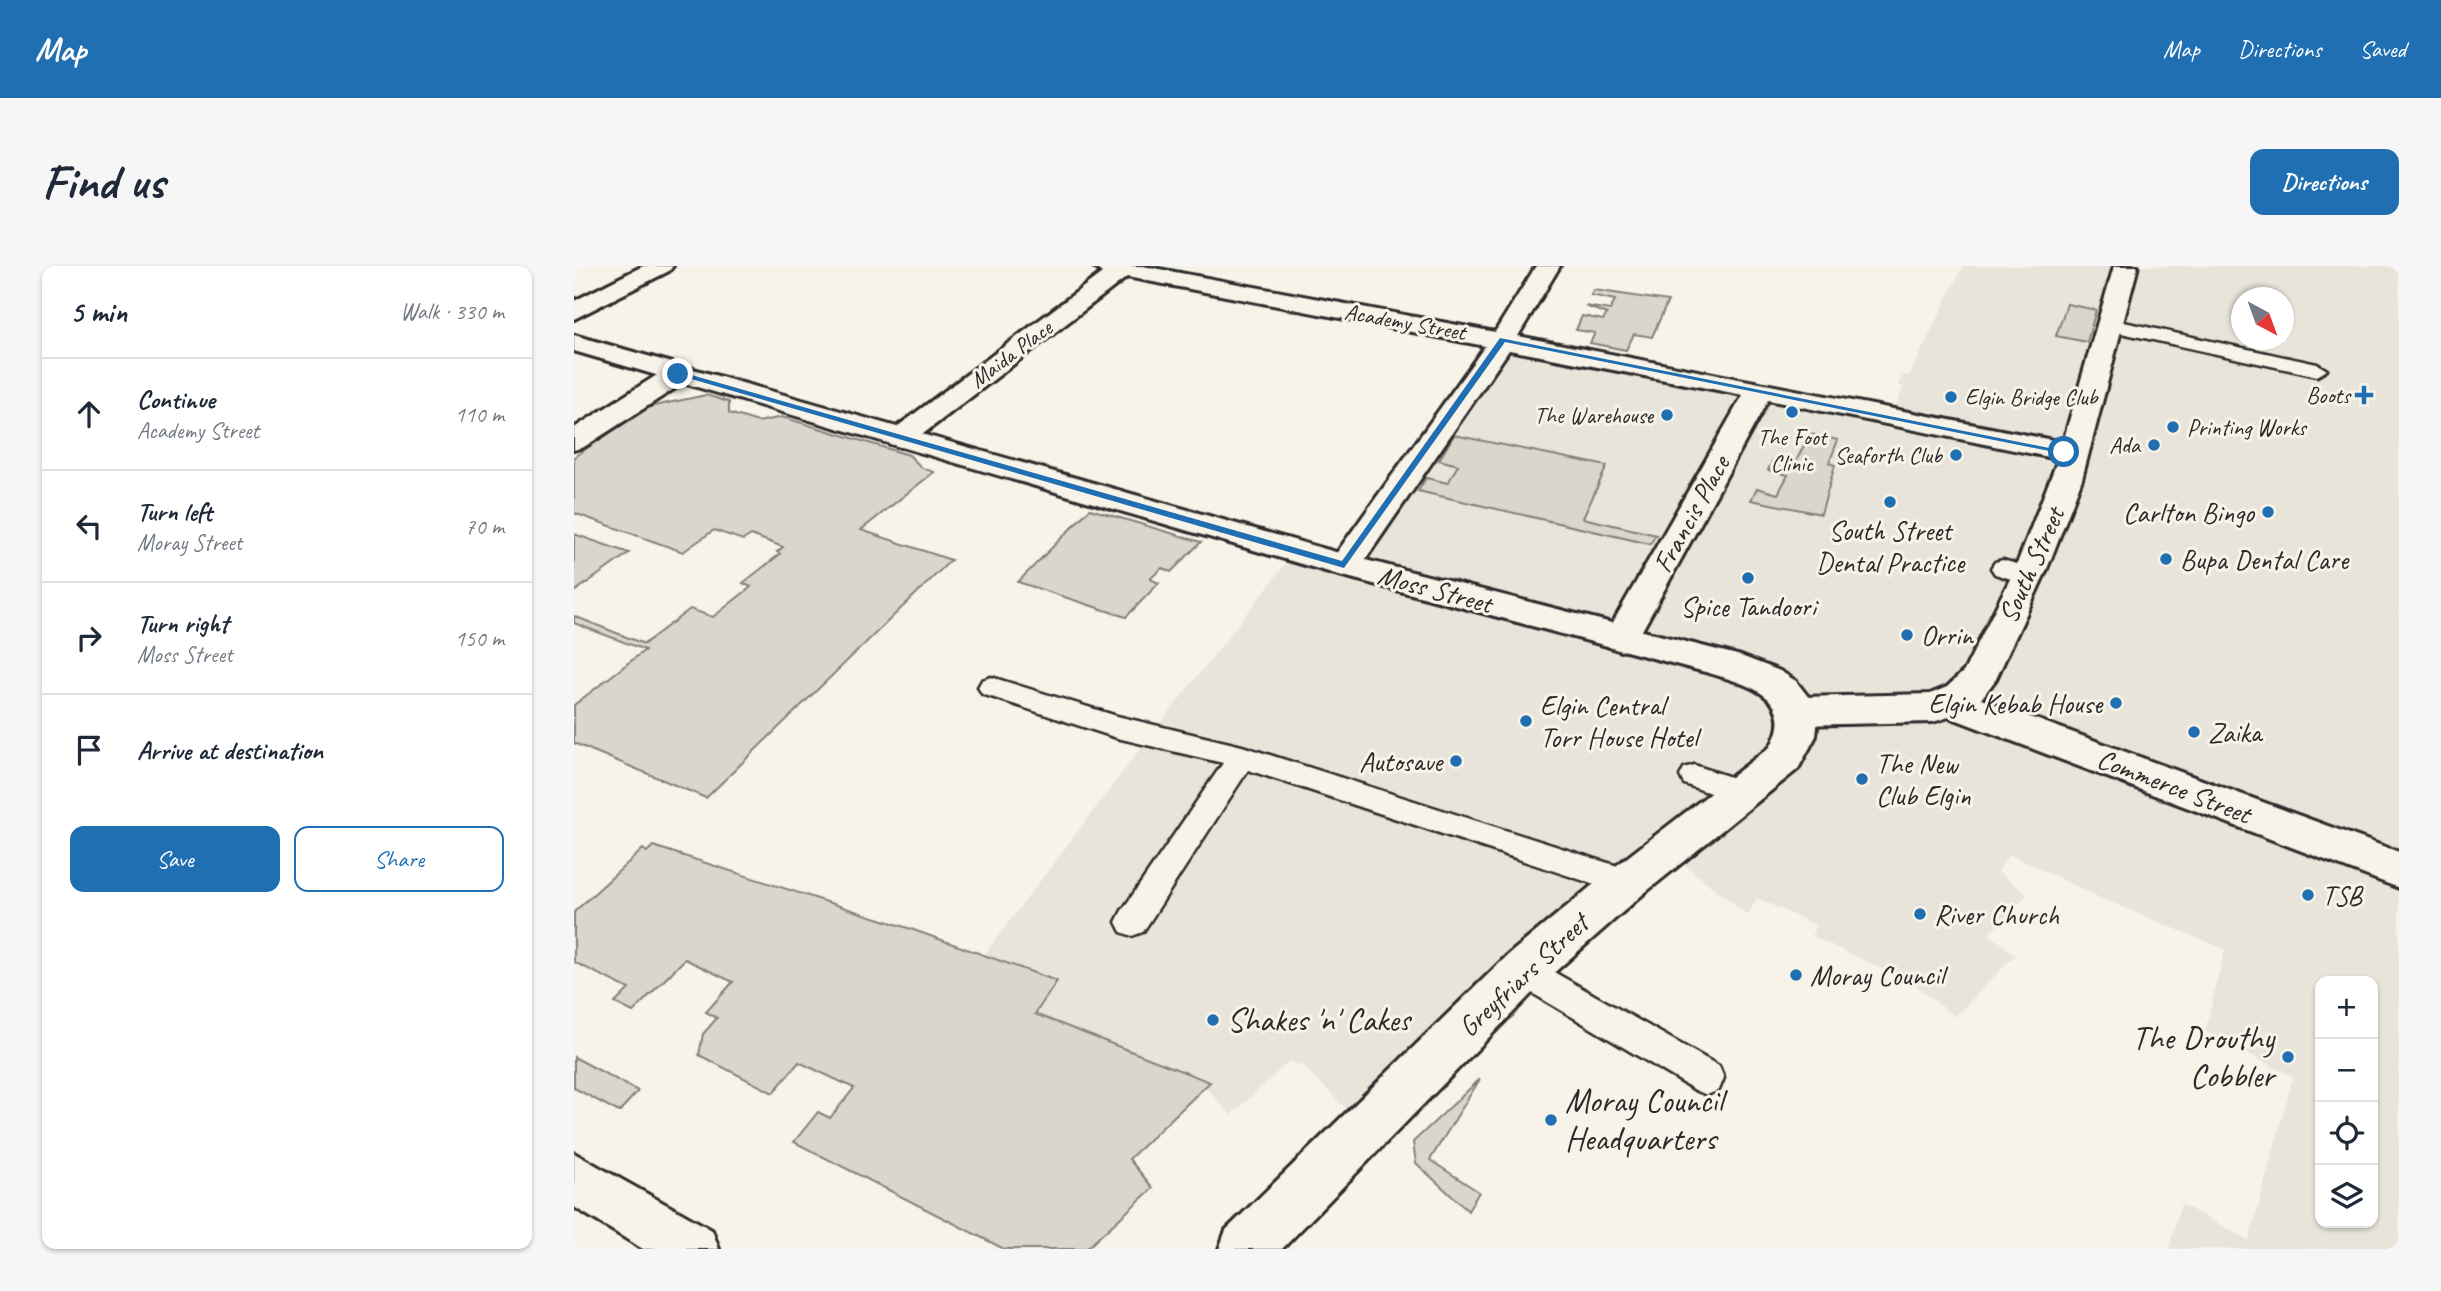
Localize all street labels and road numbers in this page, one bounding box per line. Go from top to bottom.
street label: Academy Street [1342,297,1470,347]
street label: Maida Place [964,313,1059,394]
street label: Francis Place [1645,448,1738,578]
street label: South Street [1990,499,2073,628]
street label: Moss Street [1374,557,1498,622]
street label: Commerce Street [2092,741,2258,832]
street label: Greyfriars Street [1451,903,1598,1044]

